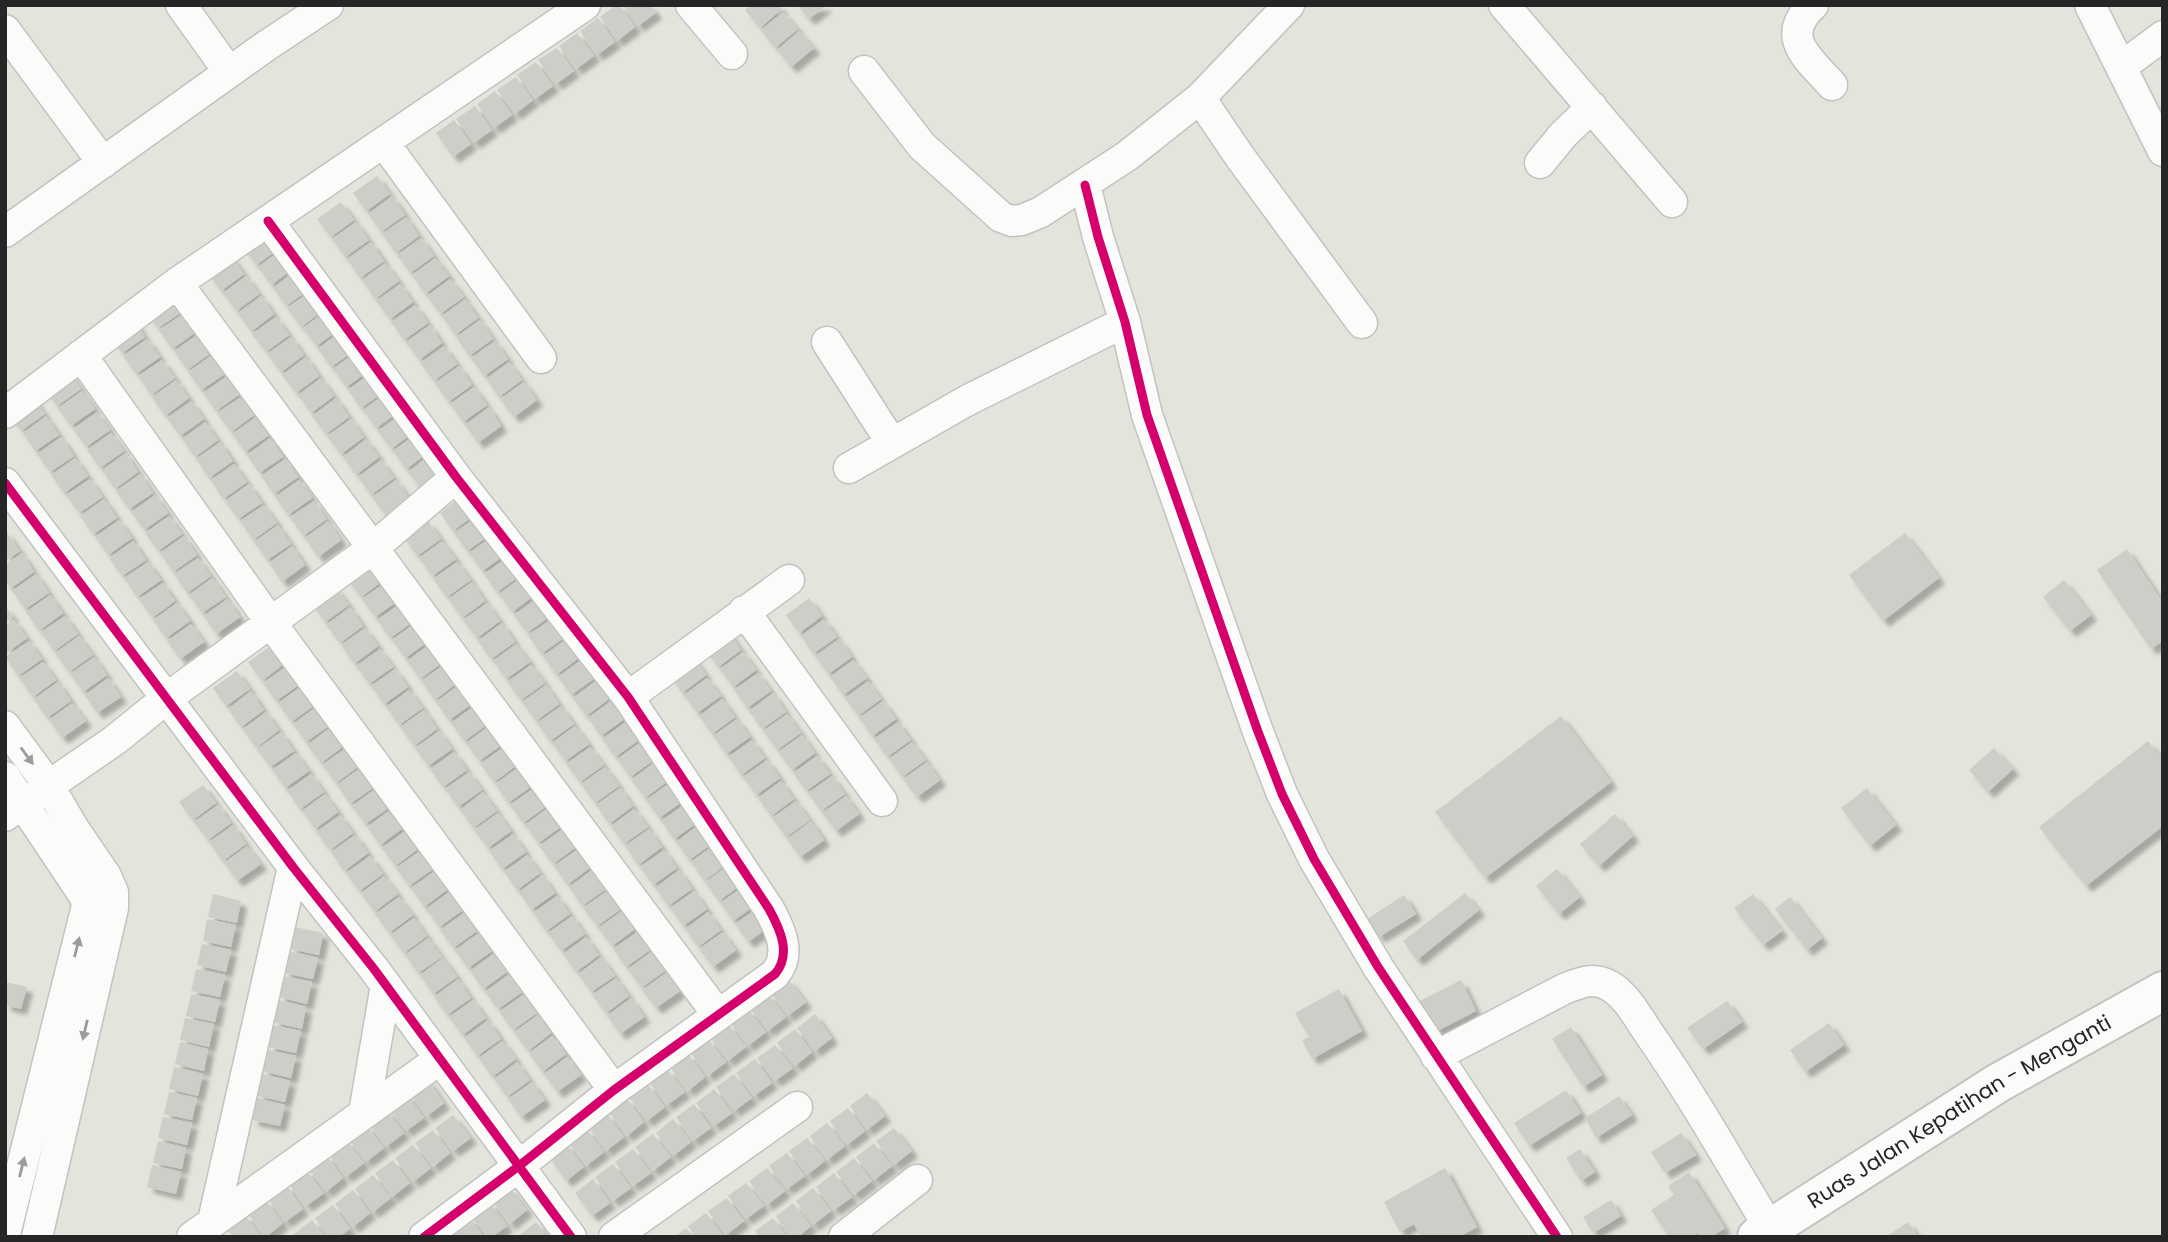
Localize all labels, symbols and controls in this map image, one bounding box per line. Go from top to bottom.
one-way arrow [20,747,34,765]
one-way arrow [72,936,83,958]
street label: Ruas Jalan Kepatihan - Menganti [1802,1008,2116,1215]
one-way arrow [79,1019,90,1041]
one-way arrow [17,1156,28,1178]

